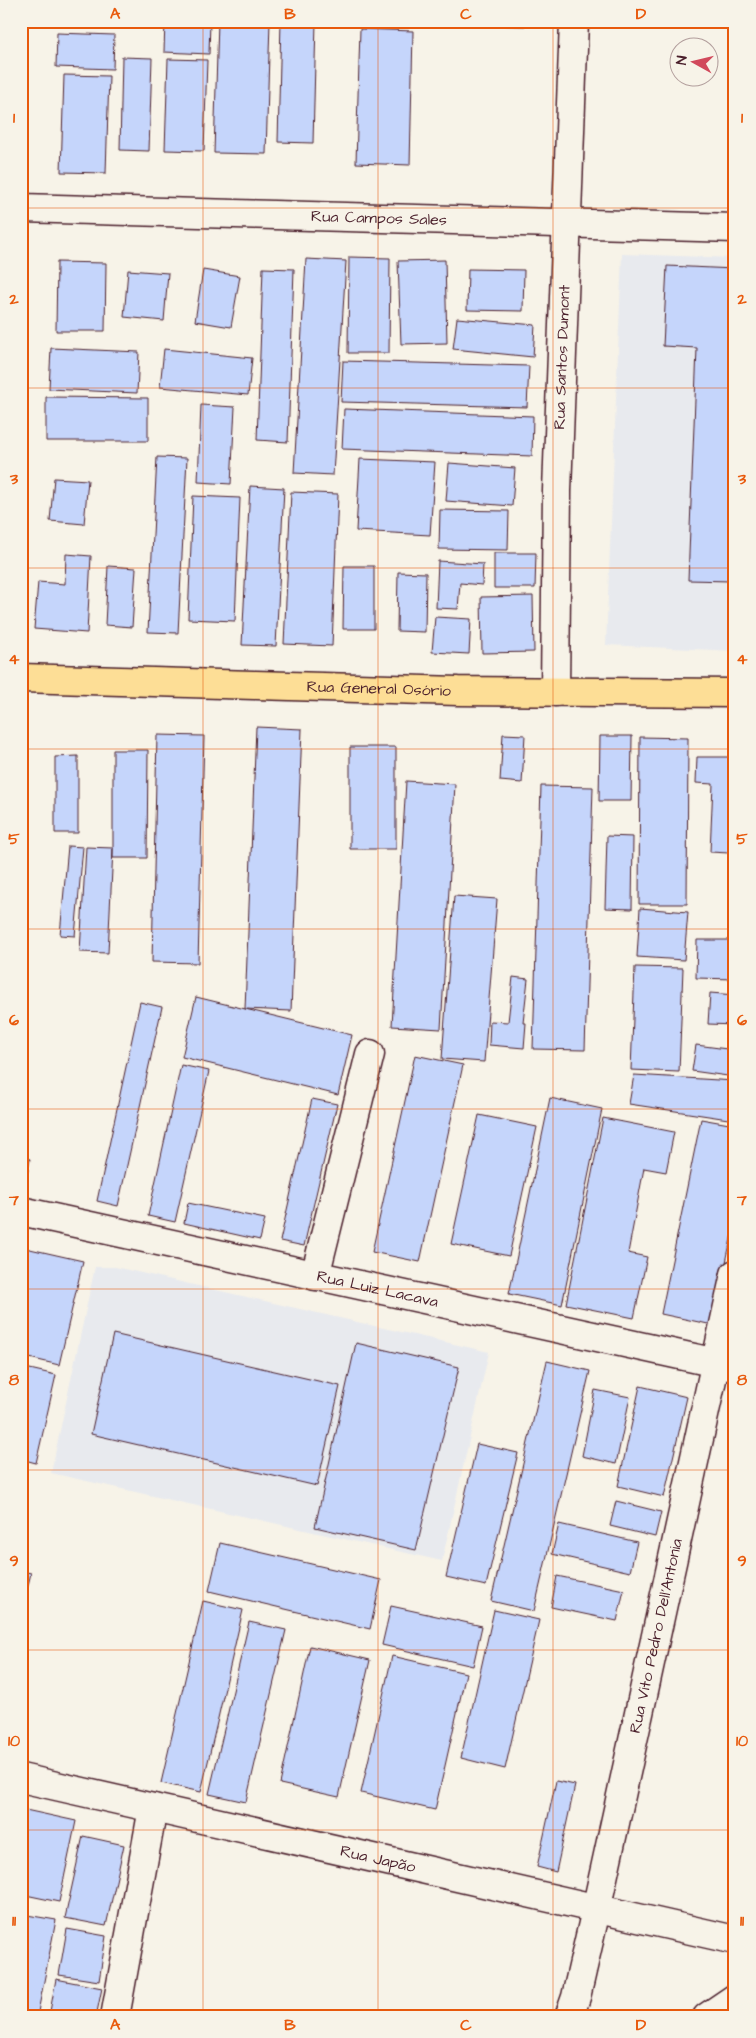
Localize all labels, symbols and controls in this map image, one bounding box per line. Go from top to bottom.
text: A [110,3,121,25]
text: B [284,3,296,25]
text: C [460,3,472,25]
text: D [636,3,647,25]
north arrow [668,38,718,88]
text: N [672,54,693,66]
text: 1 [13,107,16,129]
text: 1 [741,107,744,129]
street label: Rua Campos Sales [311,205,447,231]
street label: Rua Santos Dumont [548,284,575,430]
text: 2 [8,288,19,310]
text: 2 [736,288,747,310]
text: 3 [9,468,19,490]
text: 3 [737,468,747,490]
text: 4 [9,648,20,670]
text: 4 [737,648,748,670]
street label: Rua General Osório [306,676,451,702]
text: 5 [8,828,20,850]
text: 5 [736,828,748,850]
text: 6 [9,1009,19,1031]
text: 6 [737,1009,747,1031]
text: 7 [8,1189,19,1211]
text: 7 [736,1189,747,1211]
street label: Rua Luiz Lacava [315,1265,440,1313]
text: 8 [9,1369,20,1391]
text: 8 [737,1369,748,1391]
street label: Rua Vito Pedro Dell'Antonia [624,1537,688,1735]
text: 9 [9,1550,19,1572]
text: 9 [737,1550,747,1572]
text: 10 [8,1730,20,1752]
text: 10 [736,1730,748,1752]
street label: Rua Japão [338,1840,418,1878]
text: 11 [12,1910,17,1932]
text: 11 [740,1910,745,1932]
text: A [110,2014,121,2036]
text: B [284,2014,296,2036]
text: C [460,2014,472,2036]
text: D [636,2014,647,2036]

